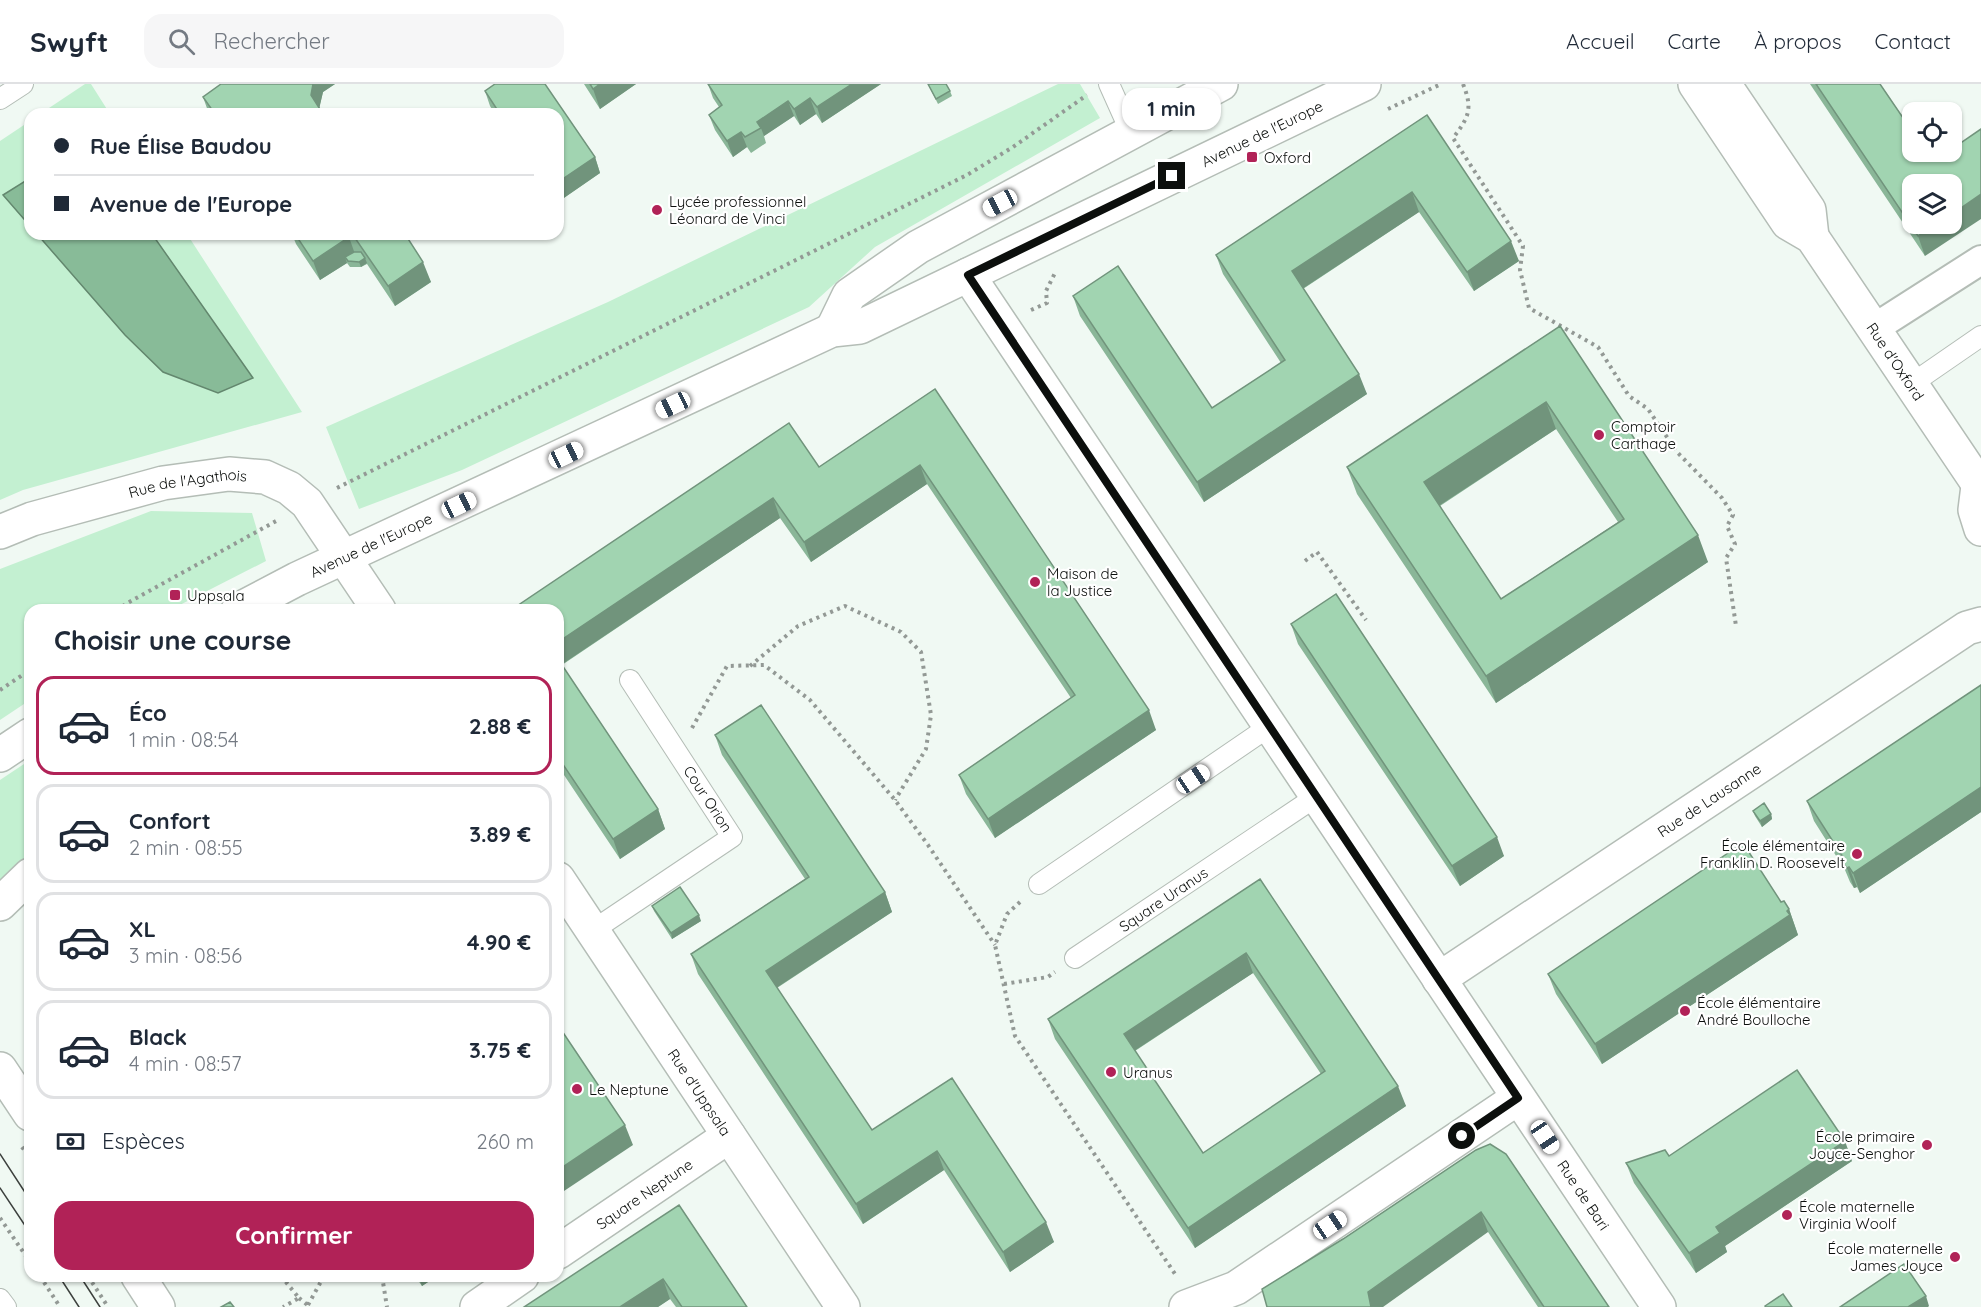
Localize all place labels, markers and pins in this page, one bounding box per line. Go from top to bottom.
place label: Oxford [1264,148,1311,167]
marker: Oxford [1245,150,1259,164]
place label: Lycée professionnel Léonard de Vinci [669,192,806,228]
marker: Lycée professionnel Léonard de Vinci [650,203,664,217]
place label: Comptoir Carthage [1611,417,1676,453]
marker: Comptoir Carthage [1592,428,1606,442]
place label: Maison de la Justice [1047,564,1118,600]
marker: Maison de la Justice [1028,575,1042,589]
place label: Uppsala [187,586,245,605]
marker: Uppsala [168,588,182,602]
place label: École élémentaire Franklin D. Roosevelt [1700,836,1845,872]
marker: École élémentaire Franklin D. Roosevelt [1850,847,1864,861]
place label: École élémentaire André Boulloche [1697,993,1821,1029]
marker: École élémentaire André Boulloche [1678,1004,1692,1018]
place label: Uranus [1123,1063,1173,1082]
marker: Uranus [1104,1065,1118,1079]
place label: Le Neptune [589,1080,669,1099]
marker: Le Neptune [570,1082,584,1096]
place label: École primaire Joyce-Senghor [1809,1127,1915,1163]
marker: École primaire Joyce-Senghor [1920,1138,1934,1152]
place label: École maternelle Virginia Woolf [1799,1197,1915,1233]
marker: École maternelle Virginia Woolf [1780,1208,1794,1222]
place label: École maternelle James Joyce [1827,1239,1943,1275]
marker: École maternelle James Joyce [1948,1250,1962,1264]

